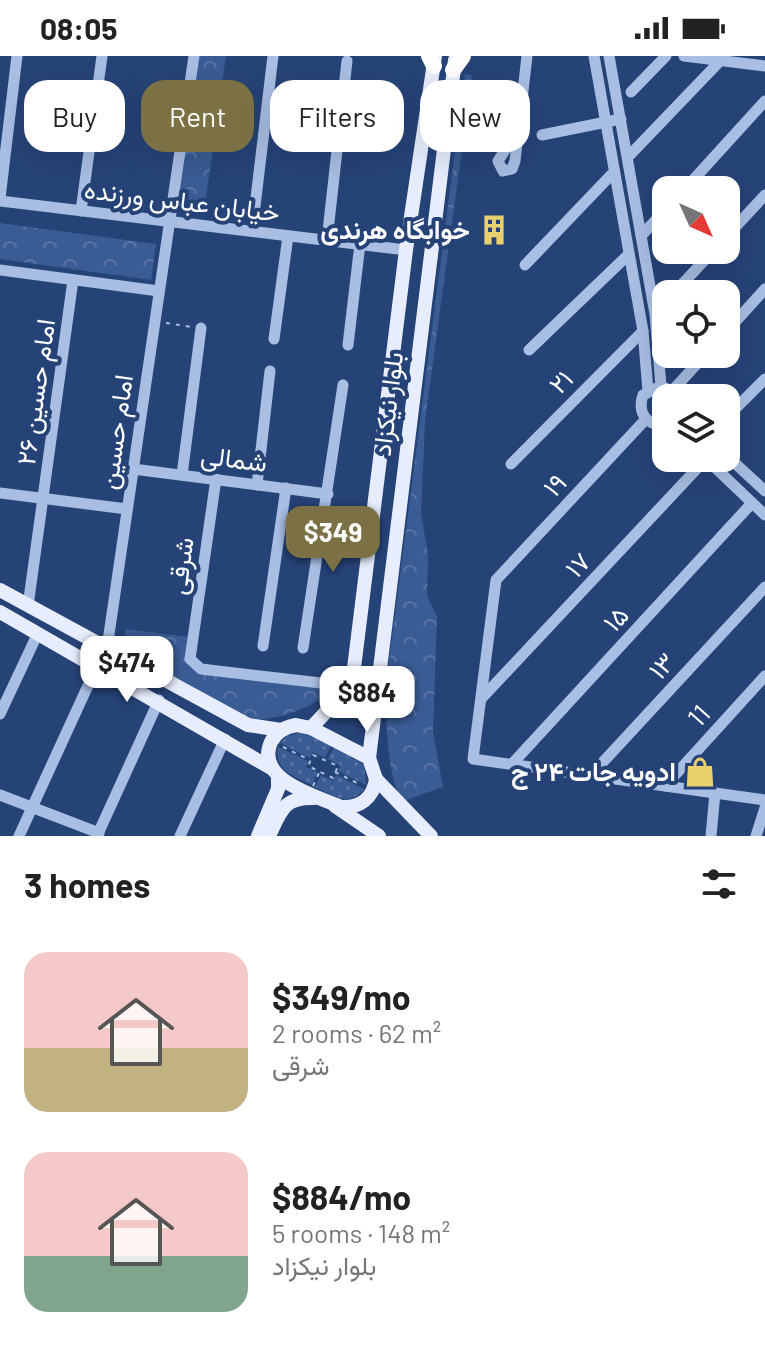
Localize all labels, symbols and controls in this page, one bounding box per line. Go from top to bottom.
text: 08:05 [40,10,118,46]
chip: Buy [24,80,125,152]
chip: Rent [141,80,254,152]
chip: Filters [270,80,404,152]
chip: New [420,80,530,152]
street label: خیابان عباس ورزنده [82,172,282,229]
north arrow [652,176,740,264]
map controls [652,176,740,472]
place label: خوابگاه هرندی [320,213,470,246]
building icon: خوابگاه هرندی [477,213,511,247]
button: locate [652,280,740,368]
street label: امام حسین ۲۶ [9,317,63,467]
street label: بلوار نیکزاد [365,350,410,458]
street label: ۲۱ [542,363,578,399]
street label: امام حسین [91,372,141,492]
button: layers [652,384,740,472]
street label: شمالی [199,438,269,479]
street label: ۱۹ [536,466,572,502]
pin: $349 [286,506,380,574]
text: $349 [304,516,362,547]
street label: شرقی [160,535,201,597]
street label: ۱۷ [558,545,596,583]
street label: ۱۵ [596,599,634,637]
pin: $474 [80,636,174,704]
street label: ۱۳ [641,645,681,685]
text: $474 [98,646,156,677]
pin: $884 [320,666,414,734]
text: $884 [338,676,396,707]
street label: 11 [680,698,716,732]
place label: ادویه جات ۲۴ ج [511,755,676,790]
shop icon: ادویه جات ۲۴ ج [683,755,717,789]
icon: filters [697,862,741,906]
text: 3 homes [24,864,150,905]
text: $349/mo [272,976,411,1017]
icon: home [88,984,184,1080]
text: 2 rooms · 62 m² [272,1017,441,1048]
text: شرقی [272,1049,330,1080]
text: $884/mo [272,1176,411,1217]
icon: home [88,1184,184,1280]
text: 5 rooms · 148 m² [272,1217,450,1248]
text: بلوار نیکزاد [272,1249,377,1280]

